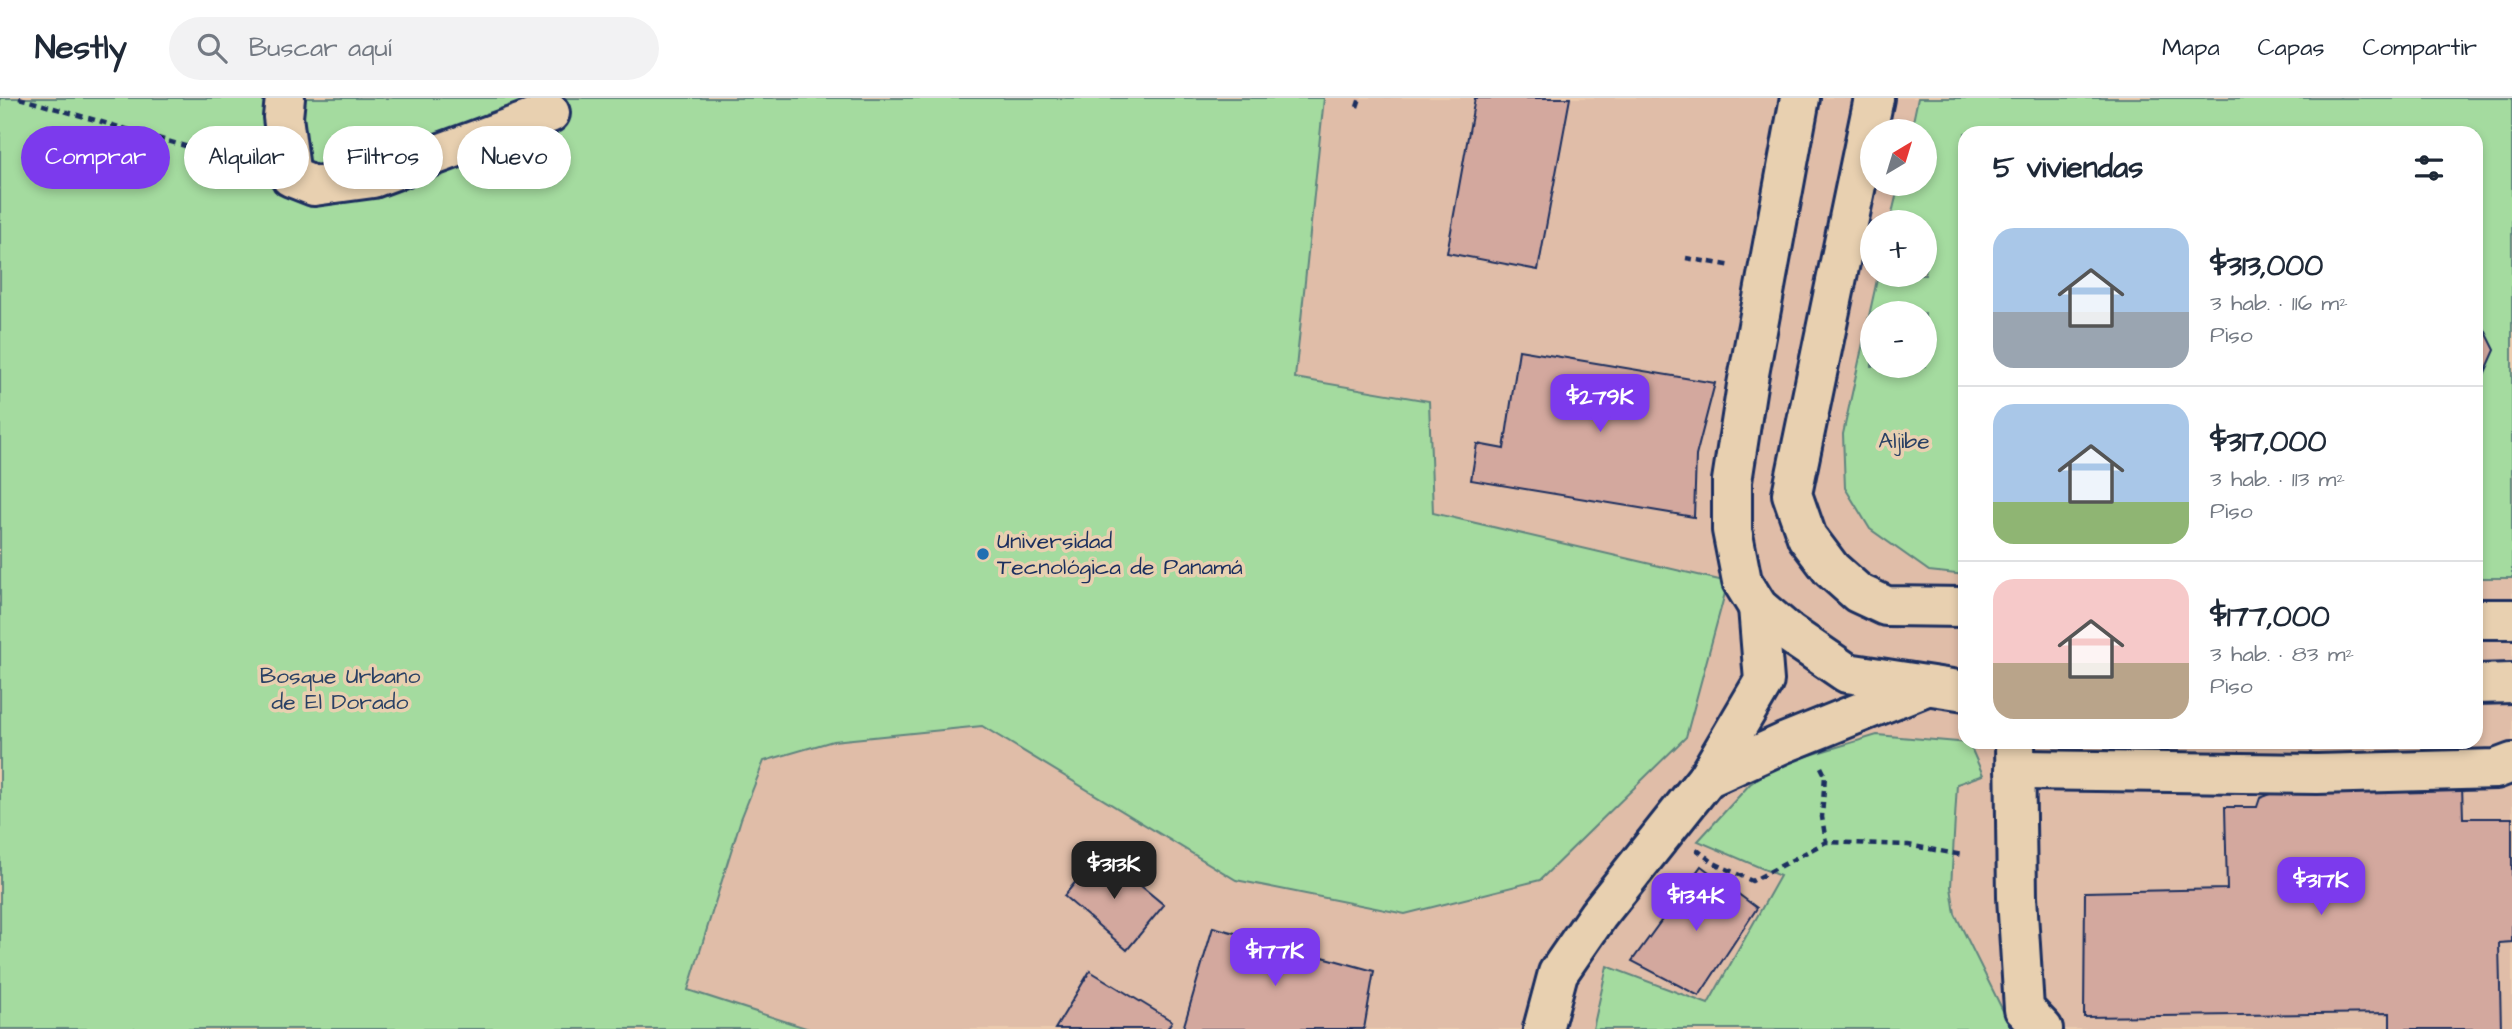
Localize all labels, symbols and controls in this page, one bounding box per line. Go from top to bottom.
search box [169,17,659,80]
text: Nestly [35,25,127,71]
icon: search [193,29,231,67]
text: Buscar aquí [249,30,392,66]
text: Mapa [2162,31,2220,65]
text: Capas [2258,31,2324,65]
text: Compartir [2362,31,2477,65]
north arrow [1860,119,1937,196]
map controls [1860,119,1937,378]
chip: Comprar [21,126,170,189]
chip: Alquilar [184,126,309,189]
chip: Filtros [323,126,443,189]
chip: Nuevo [457,126,571,189]
text: 5 viviendas [1993,147,2143,189]
icon: filters [2410,149,2448,187]
button: + [1860,210,1937,287]
text: $313,000 [2210,245,2323,287]
icon: home [2049,256,2133,340]
text: 3 hab. · 116 m² [2210,287,2348,319]
button: − [1860,301,1937,378]
text: Piso [2210,319,2253,351]
pin: $279K [1551,374,1649,434]
text: $279K [1566,381,1634,413]
text: $317,000 [2210,421,2326,463]
park label: Aljibe [1878,425,1930,457]
icon: home [2049,432,2133,516]
text: 3 hab. · 113 m² [2210,463,2345,495]
text: Piso [2210,495,2253,527]
place label: Universidad Tecnológica de Panamá [997,525,1243,584]
marker: Universidad Tecnológica de Panamá [975,546,991,562]
text: $177,000 [2210,596,2330,638]
icon: home [2049,607,2133,691]
text: 3 hab. · 83 m² [2210,638,2354,670]
park label: Bosque Urbano de El Dorado [260,660,420,718]
text: Piso [2210,670,2253,702]
pin: $313K [1065,842,1163,901]
text: $313K [1087,848,1141,880]
pin: $317K [2272,858,2370,917]
text: $317K [2293,864,2349,896]
pin: $134K [1647,874,1745,933]
text: $134K [1667,880,1725,912]
pin: $177K [1226,928,1324,988]
text: $177K [1246,935,1304,967]

